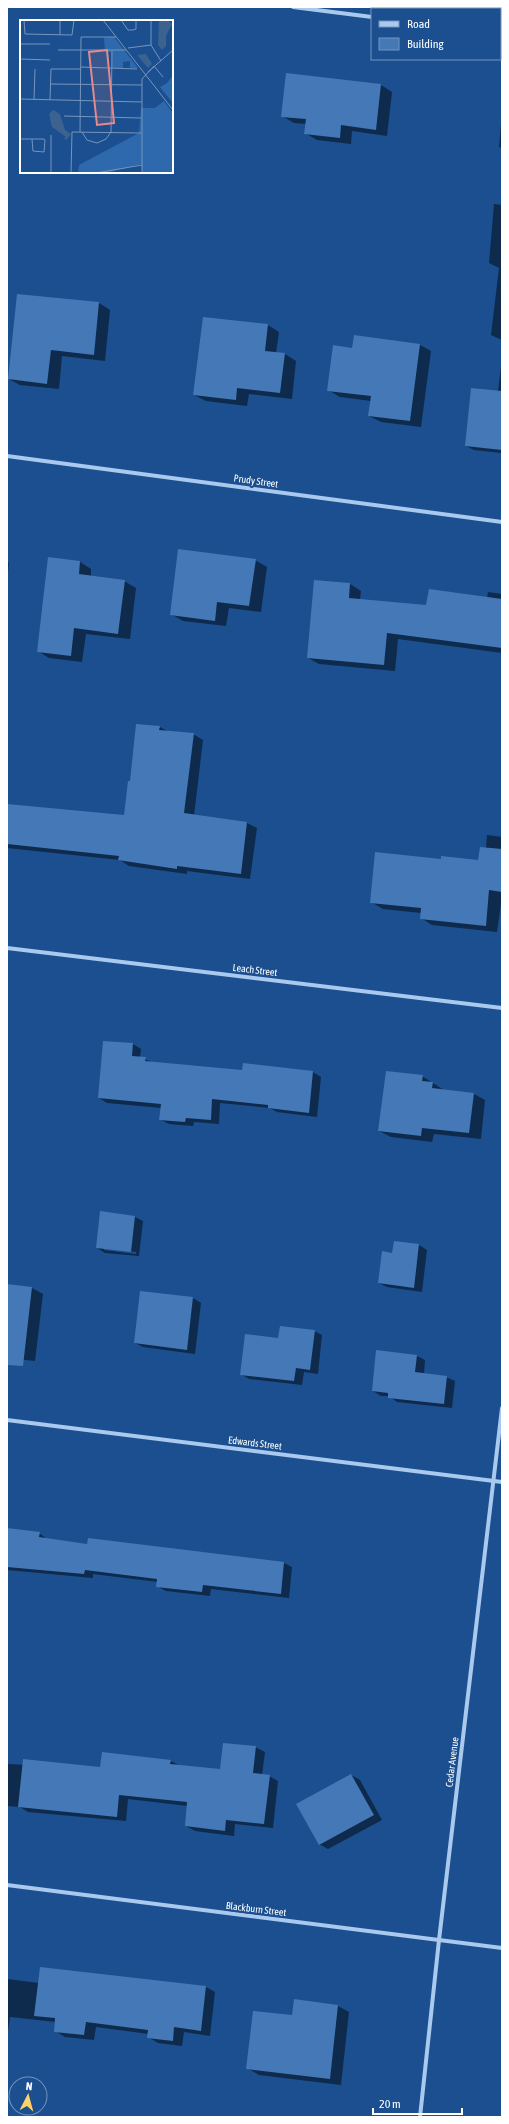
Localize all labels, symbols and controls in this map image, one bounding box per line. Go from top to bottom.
legend [371,8,501,60]
text: Road [407,17,430,31]
inset map [20,20,173,173]
text: Building [407,37,445,51]
street label: Prudy Street [233,472,279,490]
street label: Leach Street [232,962,278,978]
street label: Edwards Street [227,1434,283,1452]
street label: Cedar Avenue [443,1736,461,1788]
street label: Blackburn Street [225,1900,287,1918]
north arrow [8,2076,48,2116]
text: N [25,2080,33,2092]
scale bar [373,2090,462,2116]
text: 20 m [379,2097,401,2111]

